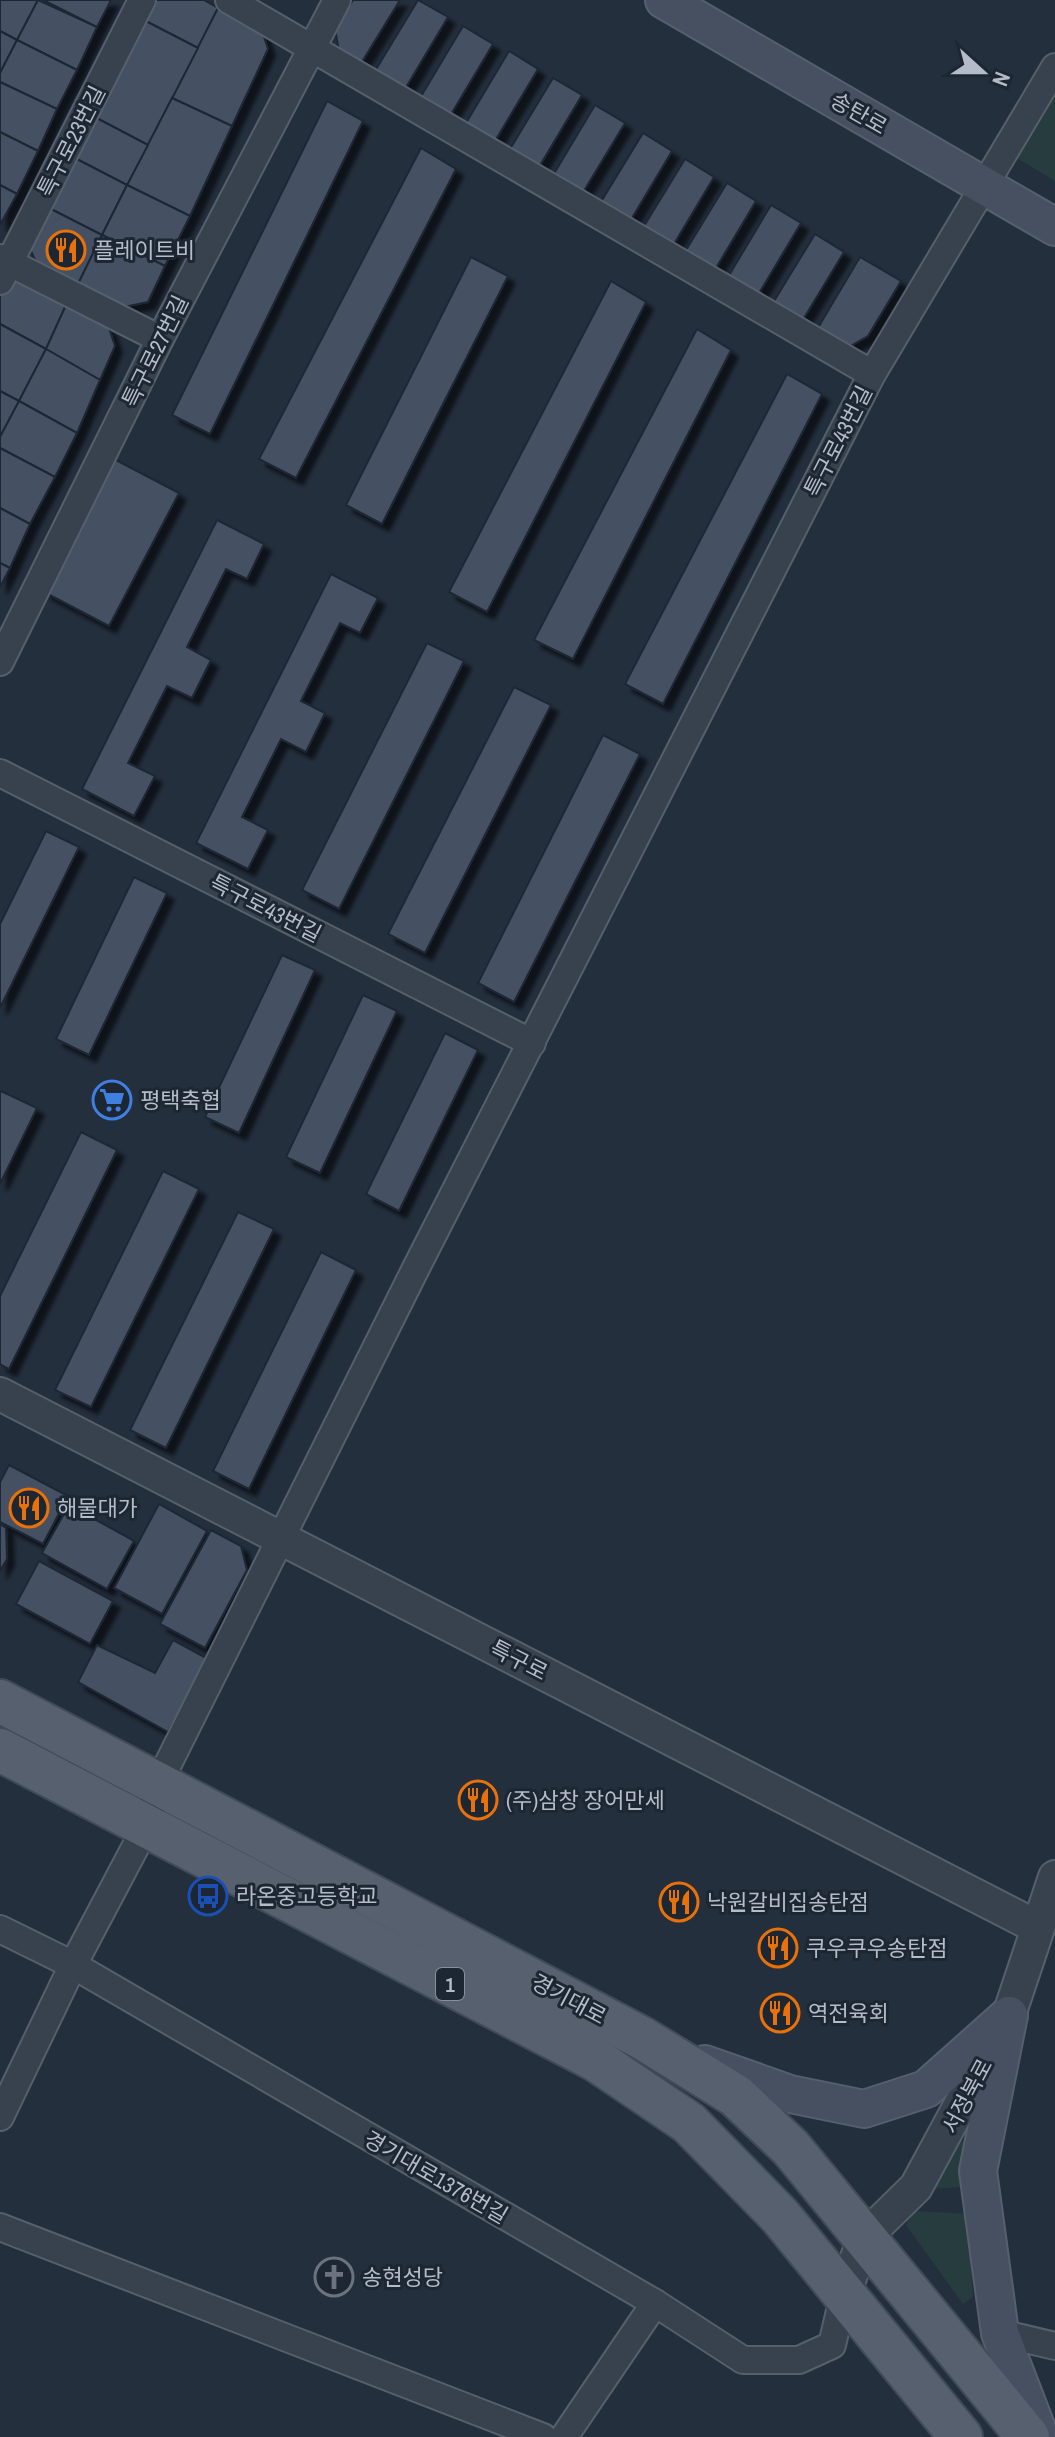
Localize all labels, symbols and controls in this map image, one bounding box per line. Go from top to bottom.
north arrow [943,32,1023,112]
text: N [985,68,1018,91]
street label: 특구로23번길 [30,80,112,202]
street label: 송탄로 [825,85,893,141]
restaurant icon: 플레이트비 [45,229,87,271]
place label: 플레이트비 [94,235,195,265]
street label: 특구로27번길 [115,290,195,412]
street label: 특구로43번길 [797,380,879,502]
street label: 특구로43번길 [205,867,327,949]
supermarket icon: 평택축협 [91,1079,133,1121]
place label: 평택축협 [140,1085,221,1115]
restaurant icon: 해물대가 [8,1487,50,1529]
place label: 해물대가 [57,1493,138,1523]
street label: 특구로 [485,1633,553,1687]
restaurant icon: (주)삼창 장어만세 [457,1779,499,1821]
place label: (주)삼창 장어만세 [506,1785,665,1815]
bus stop icon: 라온중고등학교 [187,1875,229,1917]
place label: 라온중고등학교 [236,1881,378,1911]
restaurant icon: 낙원갈비집송탄점 [658,1881,700,1923]
place label: 낙원갈비집송탄점 [707,1887,869,1917]
restaurant icon: 쿠우쿠우송탄점 [757,1927,799,1969]
place label: 쿠우쿠우송탄점 [806,1933,948,1963]
street label: 경기대로 [526,1967,612,2031]
road number: 1 [436,1968,464,2000]
restaurant icon: 역전육회 [759,1992,801,2034]
place label: 역전육회 [808,1998,889,2028]
street label: 서정북로 [935,2053,999,2139]
street label: 경기대로1376번길 [359,2124,513,2230]
church icon: 송현성당 [313,2256,355,2298]
place label: 송현성당 [362,2262,443,2292]

